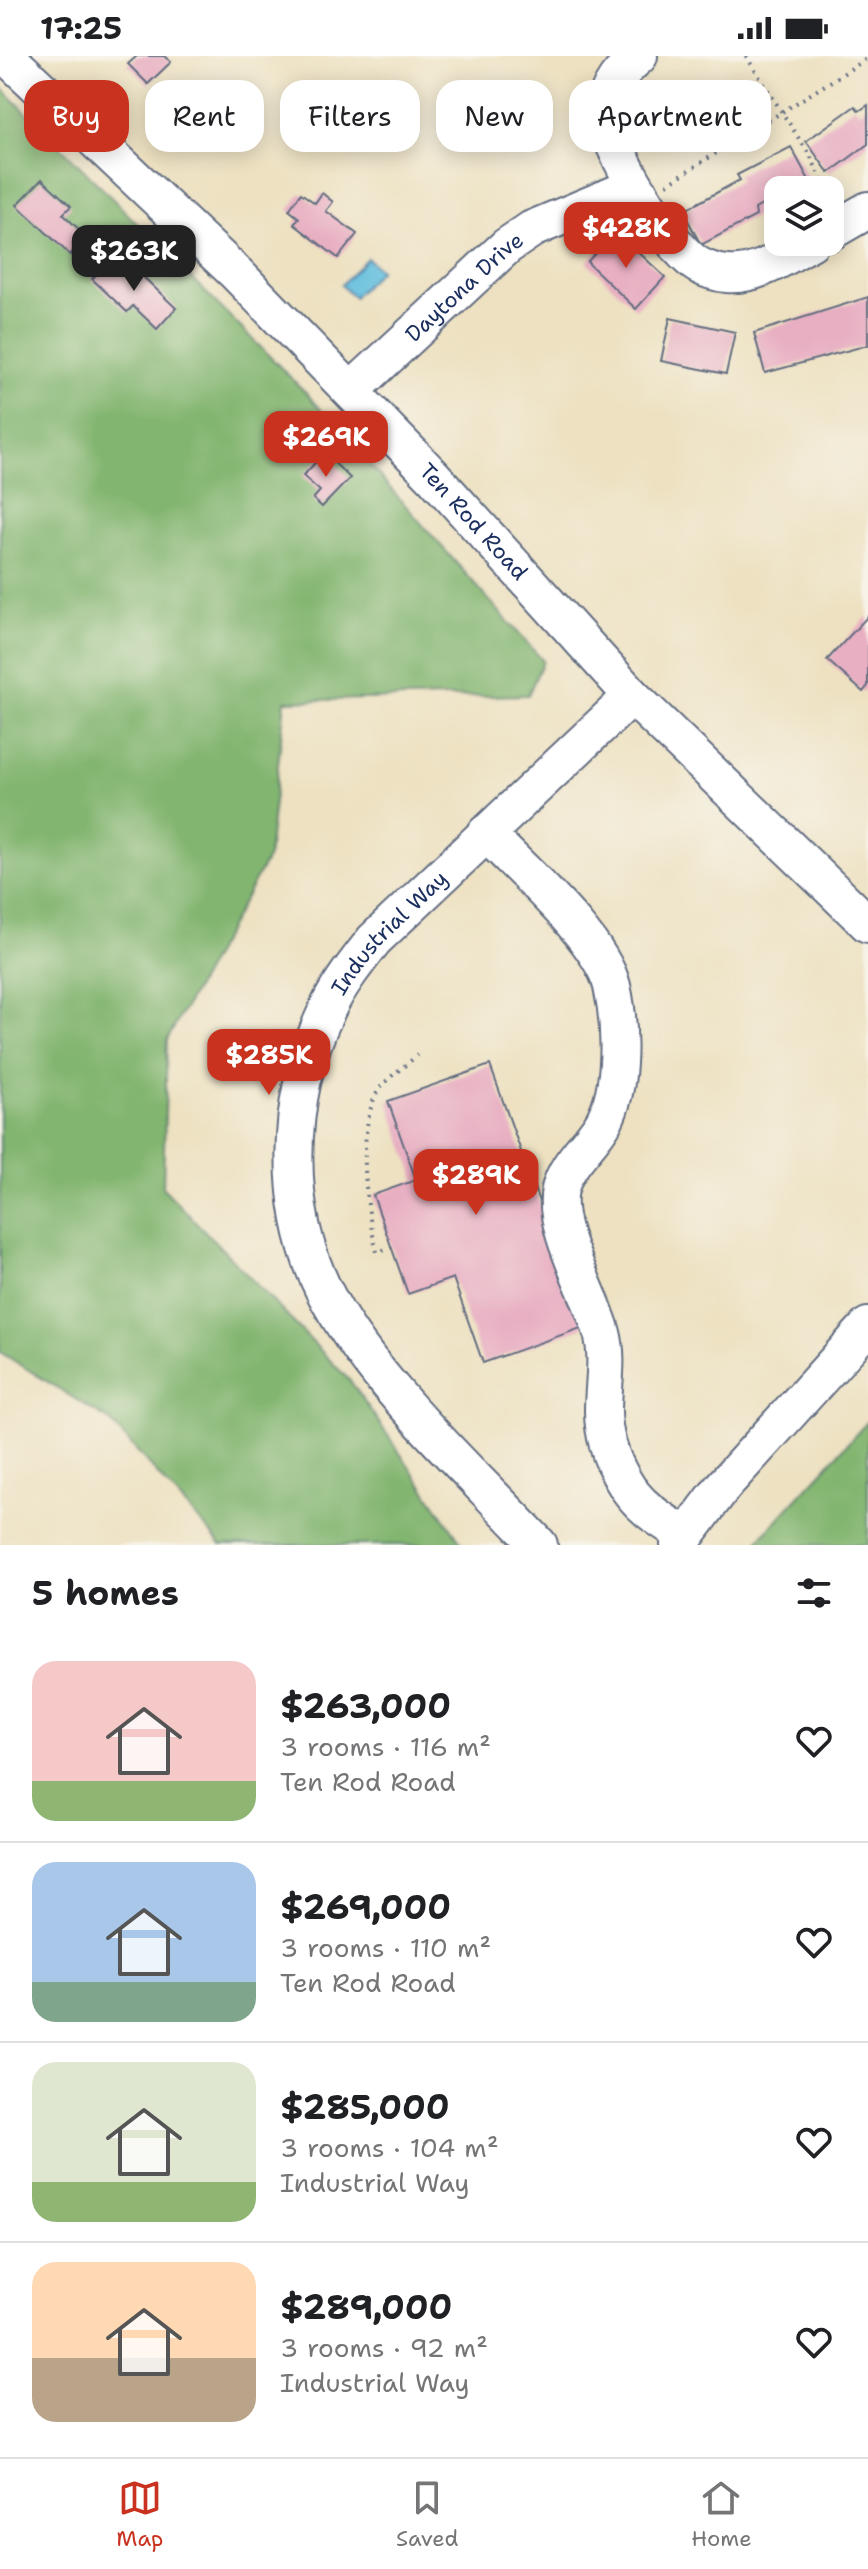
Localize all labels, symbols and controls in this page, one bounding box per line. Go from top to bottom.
text: 17:25 [40,8,122,49]
chip: Buy [24,80,129,152]
chip: Rent [145,80,264,152]
chip: Filters [280,80,420,152]
chip: New [436,80,553,152]
chip: Apartment [569,80,771,152]
map controls [764,176,844,256]
button: layers [764,176,844,256]
pin: $428K [570,202,682,270]
text: $428K [582,210,670,245]
pin: $263K [78,225,190,293]
street label: Daytona Drive [399,225,529,348]
text: $263K [90,233,178,268]
pin: $269K [270,411,382,479]
text: $269K [282,419,370,454]
street label: Ten Rod Road [413,457,534,586]
street label: Industrial Way [324,864,454,1000]
pin: $285K [213,1029,325,1097]
text: $285K [225,1037,313,1072]
pin: $289K [420,1149,532,1217]
text: $289K [431,1157,521,1192]
text: 5 homes [32,1570,179,1616]
icon: filters [792,1571,836,1615]
text: $263,000 [280,1683,451,1729]
icon: home [96,1693,192,1789]
icon: heart [792,1719,836,1763]
text: 3 rooms · 116 m² [280,1729,491,1764]
text: Ten Rod Road [280,1764,456,1799]
text: $269,000 [280,1884,451,1930]
icon: home [96,1894,192,1990]
icon: heart [792,1920,836,1964]
text: 3 rooms · 110 m² [280,1930,491,1965]
text: Ten Rod Road [280,1965,456,2000]
text: $285,000 [280,2084,450,2130]
icon: home [96,2094,192,2190]
icon: heart [792,2120,836,2164]
text: 3 rooms · 104 m² [280,2130,499,2165]
text: Industrial Way [280,2165,470,2200]
text: $289,000 [280,2284,452,2330]
icon: home [96,2294,192,2390]
icon: heart [792,2320,836,2364]
text: 3 rooms · 92 m² [280,2330,488,2365]
text: Industrial Way [280,2365,470,2400]
tab: Map [116,2476,163,2553]
tab: Saved [396,2476,459,2553]
tab: Home [691,2476,752,2553]

